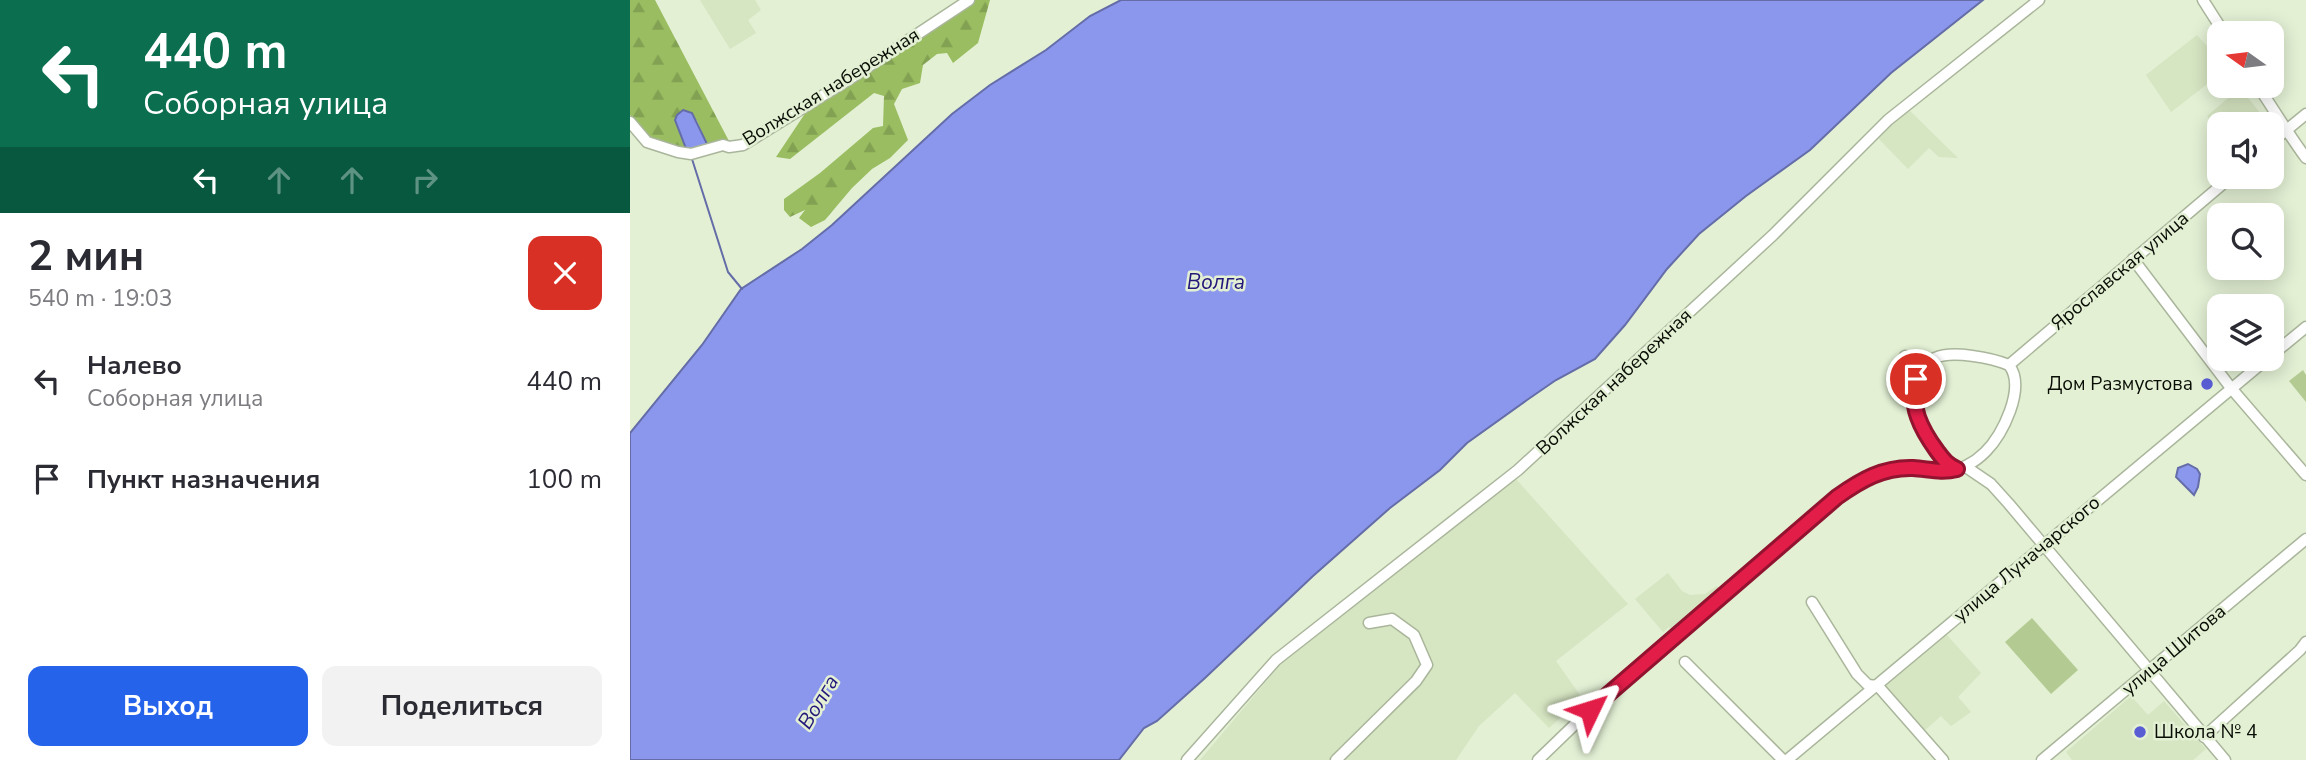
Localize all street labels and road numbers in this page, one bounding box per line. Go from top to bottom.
street label: Волжская набережная [738,22,924,152]
street label: Ярославская улица [2046,206,2194,336]
street label: Волжская набережная [1530,303,1698,461]
street label: улица Луначарского [1948,490,2106,628]
street label: улица Шитова [2116,599,2232,701]

